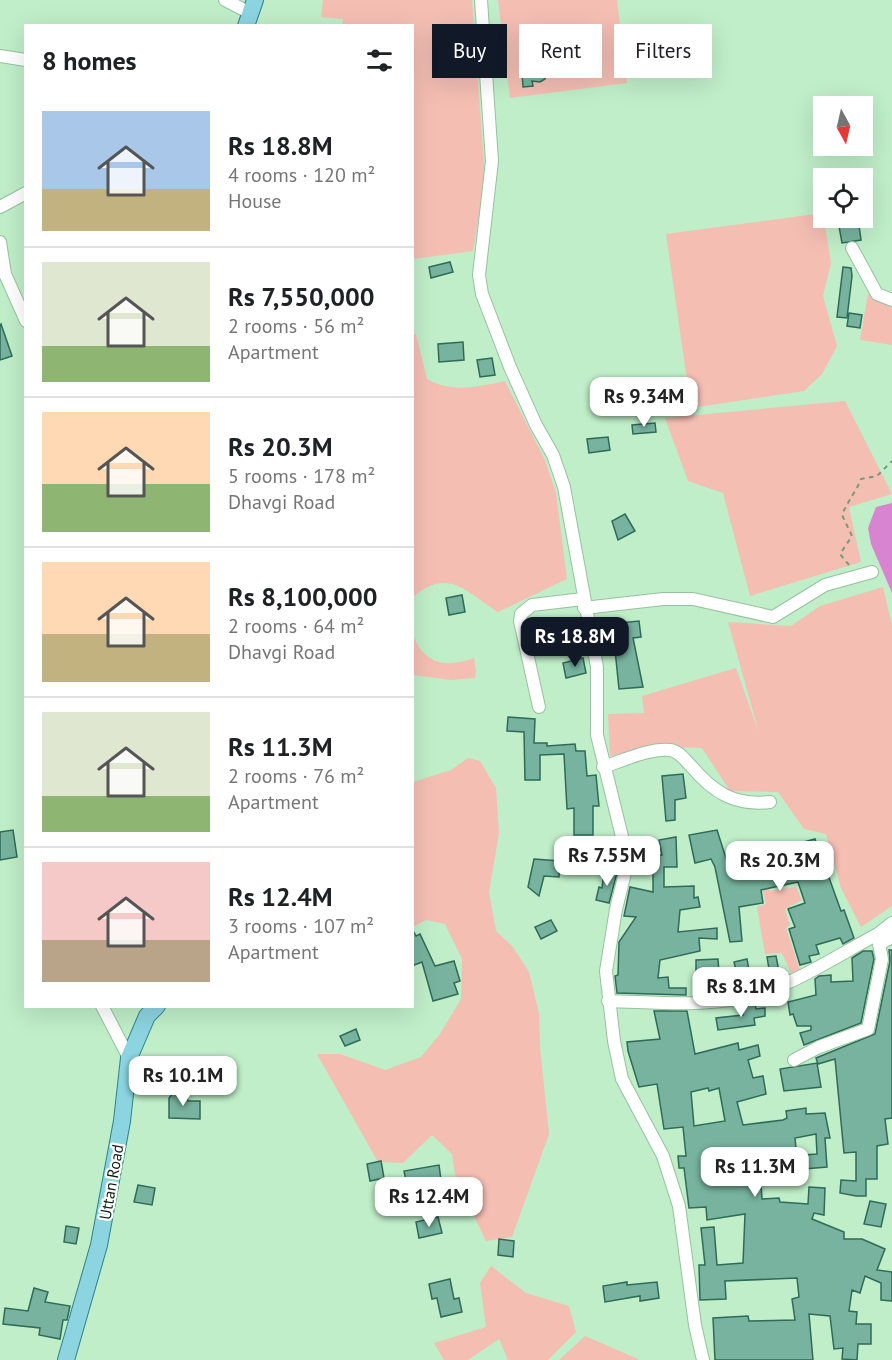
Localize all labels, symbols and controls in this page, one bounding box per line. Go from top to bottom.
chip: Buy [432,24,507,78]
chip: Rent [519,24,602,78]
chip: Filters [614,24,712,78]
text: 8 homes [42,44,137,77]
icon: filters [363,44,396,77]
north arrow [813,96,873,156]
map controls [813,96,873,228]
text: Rs 18.8M [228,129,333,162]
icon: home [90,135,162,207]
text: 4 rooms · 120 m² [228,162,375,188]
button: locate [813,168,873,228]
text: House [228,188,282,214]
text: Rs 7,550,000 [228,280,374,313]
icon: home [90,286,162,358]
text: 2 rooms · 56 m² [228,313,364,339]
text: Apartment [228,339,319,365]
pin: Rs 9.34M [582,377,706,428]
text: Rs 9.34M [604,383,684,409]
text: Rs 20.3M [228,430,333,463]
icon: home [90,436,162,508]
text: 5 rooms · 178 m² [228,463,375,489]
text: Dhavgi Road [228,489,335,515]
text: Rs 8,100,000 [228,580,378,613]
icon: home [90,586,162,658]
text: 2 rooms · 64 m² [228,613,364,639]
pin: Rs 18.8M [513,617,637,668]
text: Rs 18.8M [535,623,615,649]
text: Dhavgi Road [228,639,335,665]
text: Rs 11.3M [228,730,333,763]
icon: home [90,736,162,808]
text: 2 rooms · 76 m² [228,763,364,789]
text: Apartment [228,789,319,815]
pin: Rs 7.55M [545,836,669,887]
pin: Rs 20.3M [718,841,842,892]
text: Rs 7.55M [568,842,646,868]
text: Rs 20.3M [740,847,820,873]
text: Rs 12.4M [228,880,333,913]
icon: home [90,886,162,958]
text: 3 rooms · 107 m² [228,913,374,939]
text: Apartment [228,939,319,965]
pin: Rs 8.1M [686,967,796,1018]
text: Rs 8.1M [706,973,776,999]
pin: Rs 10.1M [121,1056,245,1107]
text: Rs 10.1M [143,1062,223,1088]
street label: Uttan Road [95,1143,127,1221]
pin: Rs 11.3M [693,1147,817,1198]
text: Rs 11.3M [715,1153,795,1179]
pin: Rs 12.4M [367,1177,491,1228]
text: Rs 12.4M [389,1183,469,1209]

